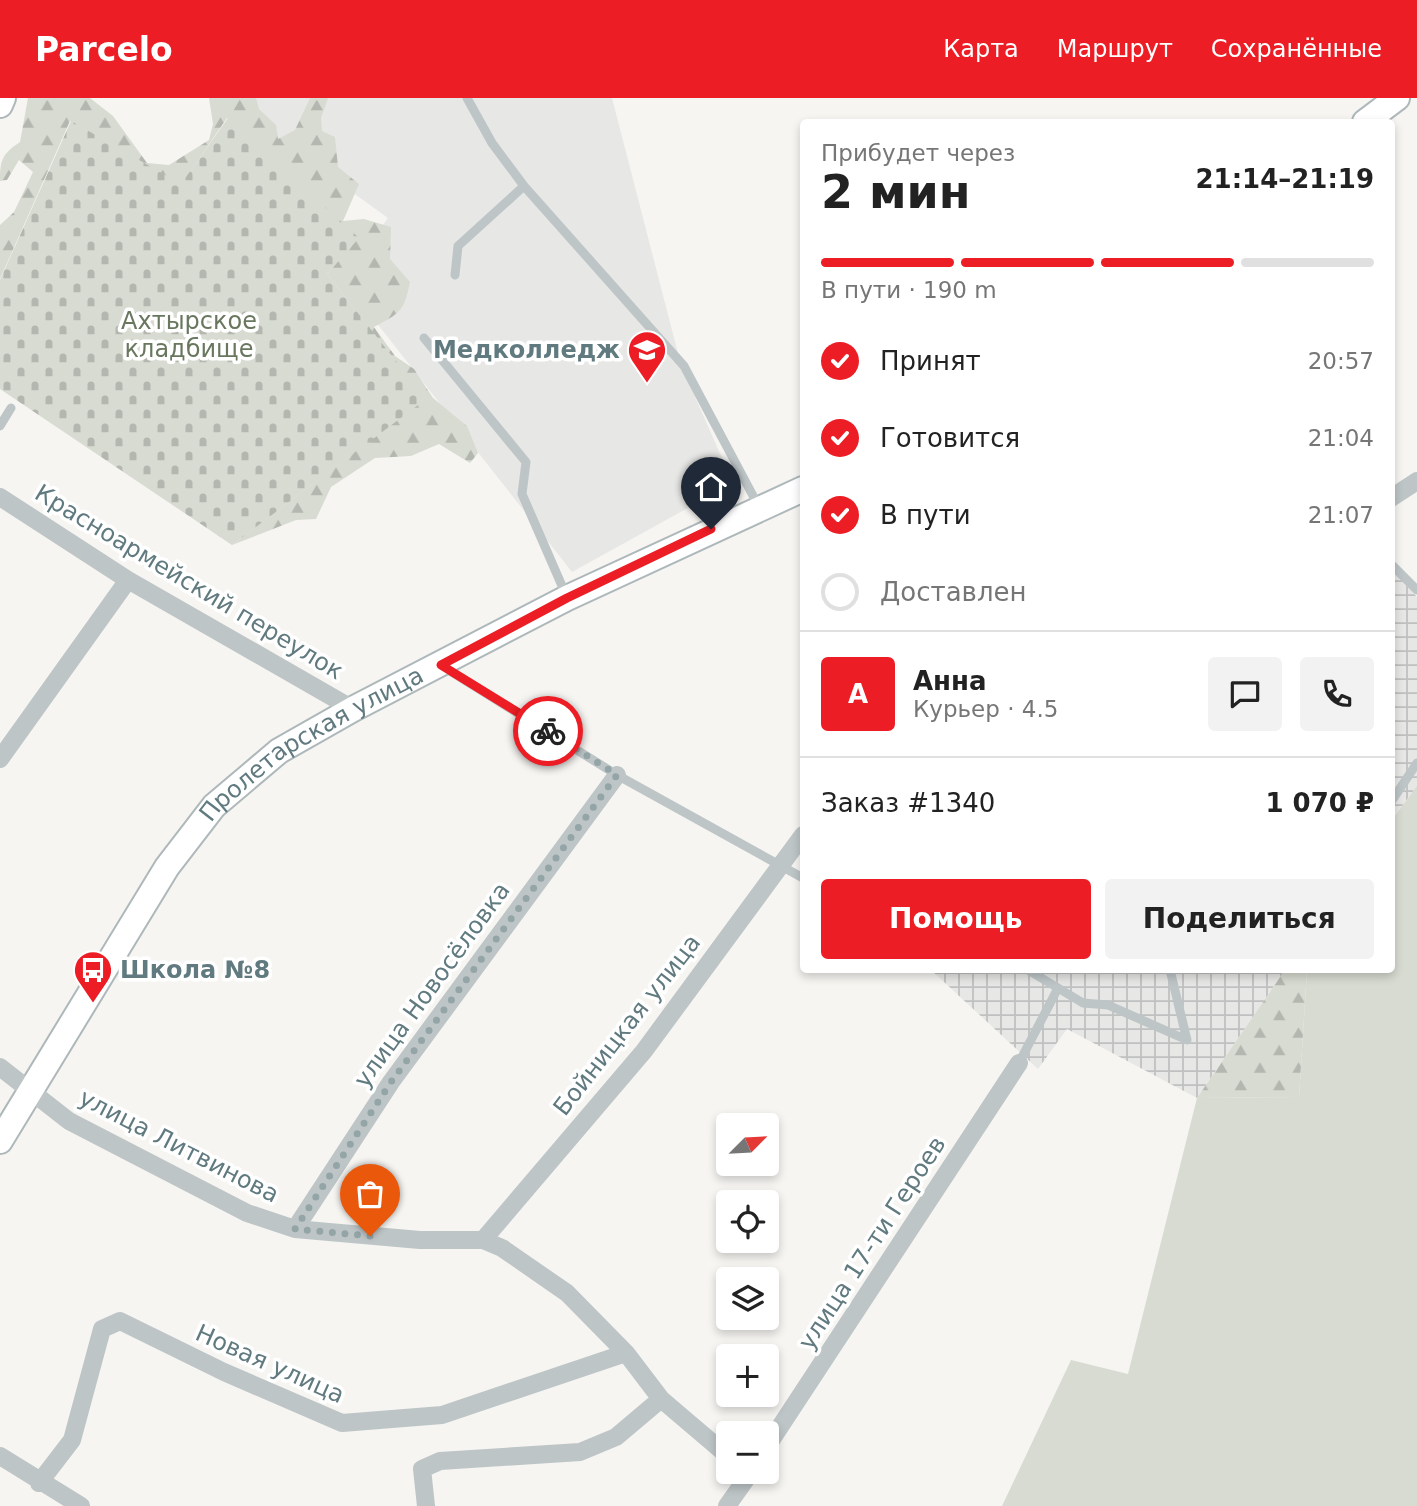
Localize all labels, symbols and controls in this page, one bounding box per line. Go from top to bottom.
text: Parcelo [35,30,173,69]
text: Карта [943,35,1019,63]
text: Маршрут [1057,35,1173,63]
text: Сохранённые [1211,35,1382,63]
text: Прибудет через [821,140,1015,166]
text: 21:14–21:19 [1195,164,1374,194]
text: 2 мин [821,165,971,219]
text: В пути · 190 m [821,277,997,303]
park label: Ахтырское кладбище [121,307,257,363]
school or university icon: Медколледж [626,329,668,384]
place label: Медколледж [433,336,620,364]
icon: check [821,342,859,380]
text: Принят [880,346,981,376]
text: 20:57 [1308,348,1374,374]
icon: check [821,419,859,457]
text: Готовится [880,423,1020,453]
text: 21:04 [1308,425,1374,451]
pin [681,457,741,529]
icon: home [692,468,730,506]
street label: Красноармейский переулок [30,479,348,685]
icon: check [821,496,859,534]
text: В пути [880,500,971,530]
text: 21:07 [1308,502,1374,528]
text: Доставлен [880,577,1027,607]
button: chat [1208,657,1282,731]
button: phone [1300,657,1374,731]
street label: Пролетарская улица [194,661,428,827]
text: Анна [913,666,987,696]
text: А [848,679,868,709]
courier [513,696,583,766]
text: Курьер · 4.5 [913,696,1058,722]
icon: bike [529,712,567,750]
text: Заказ #1340 [821,788,995,818]
text: 1 070 ₽ [1265,788,1374,818]
street label: улица Новосёловка [348,877,516,1093]
button: Помощь [821,879,1091,959]
button: Поделиться [1105,879,1374,959]
street label: Бойницкая улица [548,929,706,1121]
bus stop icon: Школа №8 [72,949,114,1004]
place label: Школа №8 [120,956,270,984]
street label: улица Литвинова [74,1083,284,1209]
north arrow [716,1113,779,1176]
map controls [716,1113,779,1484]
street label: улица 17-ти Героев [793,1131,951,1355]
pin [340,1164,400,1236]
icon: bag [351,1175,389,1213]
button: locate [716,1190,779,1253]
button: layers [716,1267,779,1330]
street label: Новая улица [191,1319,349,1409]
button: + [716,1344,779,1407]
button: − [716,1421,779,1484]

